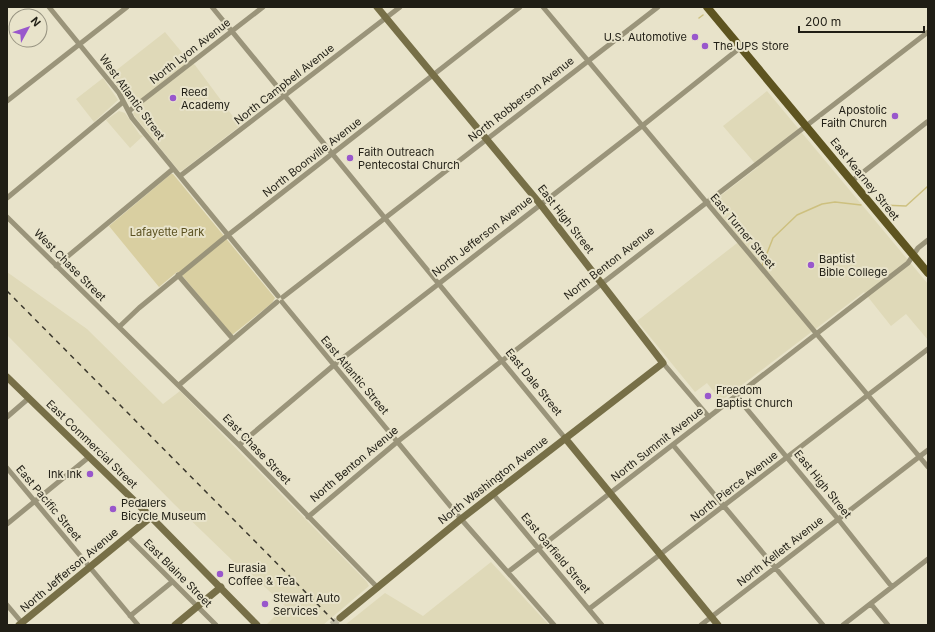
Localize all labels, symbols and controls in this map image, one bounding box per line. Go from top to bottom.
north arrow [8,8,48,48]
scale bar [799,8,924,34]
text: N [28,14,44,29]
text: 200 m [805,14,841,29]
street label: North Lyon Avenue [147,15,233,87]
place label: U.S. Automotive [604,30,687,44]
marker: U.S. Automotive [690,32,700,42]
place label: The UPS Store [713,39,789,53]
street label: North Campbell Avenue [231,41,337,127]
marker: The UPS Store [700,41,710,51]
street label: West Atlantic Street [96,52,168,143]
street label: North Robberson Avenue [465,53,577,145]
place label: Reed Academy [181,85,230,112]
marker: Reed Academy [168,93,178,103]
place label: Apostolic Faith Church [821,103,887,130]
marker: Apostolic Faith Church [890,111,900,121]
street label: North Boonville Avenue [260,114,364,200]
street label: East Kearney Street [827,135,903,223]
place label: Faith Outreach Pentecostal Church [358,145,460,172]
marker: Faith Outreach Pentecostal Church [345,153,355,163]
street label: East High Street [535,182,597,257]
street label: East Turner Street [708,191,779,272]
street label: North Jefferson Avenue [429,192,535,280]
street label: North Benton Avenue [561,223,657,303]
park label: Lafayette Park [130,225,204,239]
street label: West Chase Street [31,226,109,304]
place label: Baptist Bible College [819,252,887,279]
marker: Baptist Bible College [806,260,816,270]
street label: East Atlantic Street [318,333,392,417]
street label: East Dale Street [503,345,566,419]
place label: Freedom Baptist Church [716,383,793,410]
marker: Freedom Baptist Church [703,391,713,401]
street label: East Commercial Street [43,397,141,492]
street label: North Summit Avenue [608,404,706,484]
street label: East Chase Street [220,411,294,487]
street label: North Benton Avenue [307,423,401,505]
street label: North Washington Avenue [435,433,551,527]
street label: East High Street [791,447,855,521]
street label: North Pierce Avenue [688,448,780,524]
street label: East Pacific Street [13,462,85,544]
place label: Ink Ink [48,467,82,481]
marker: Ink Ink [85,469,95,479]
place label: Pedalers Bicycle Museum [121,496,206,523]
marker: Pedalers Bicycle Museum [108,504,118,514]
street label: East Garfield Street [518,510,594,596]
street label: North Kellett Avenue [734,513,826,589]
street label: North Jefferson Avenue [17,525,121,615]
street label: East Blaine Street [141,536,215,610]
place label: Eurasia Coffee & Tea [228,561,295,588]
marker: Eurasia Coffee & Tea [215,569,225,579]
place label: Stewart Auto Services [273,591,341,618]
marker: Stewart Auto Services [260,599,270,609]

